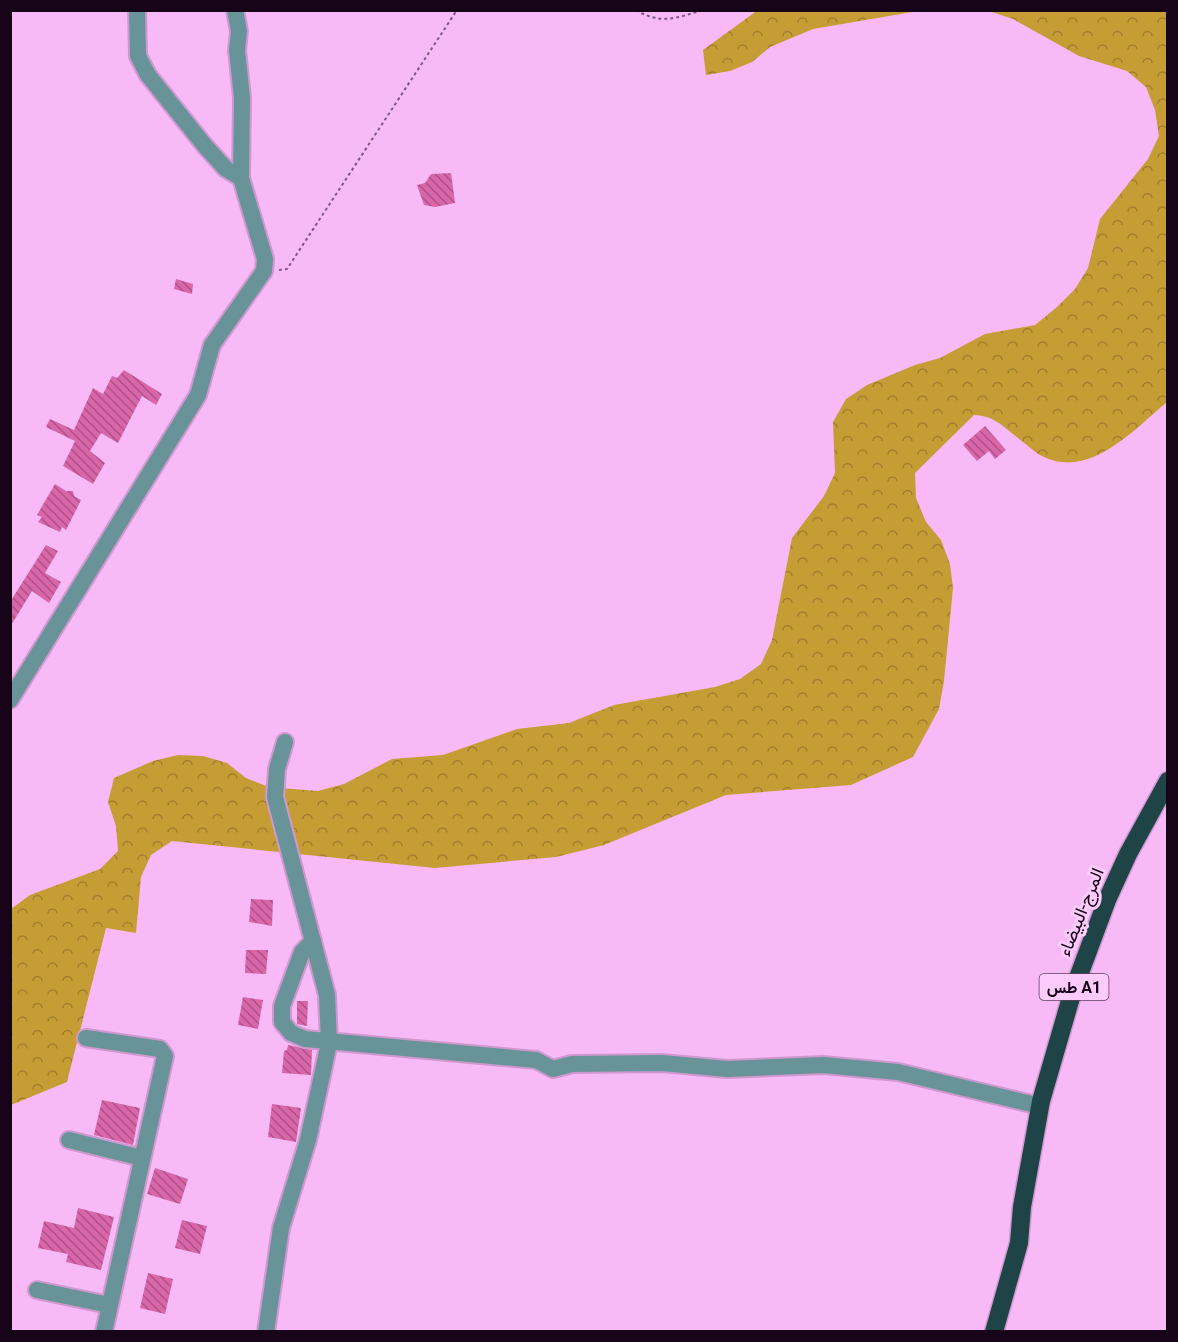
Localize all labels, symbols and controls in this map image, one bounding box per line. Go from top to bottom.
street label: المرج-البيضاء [1053,865,1110,960]
road number: طس A1 [1040,974,1108,1000]

